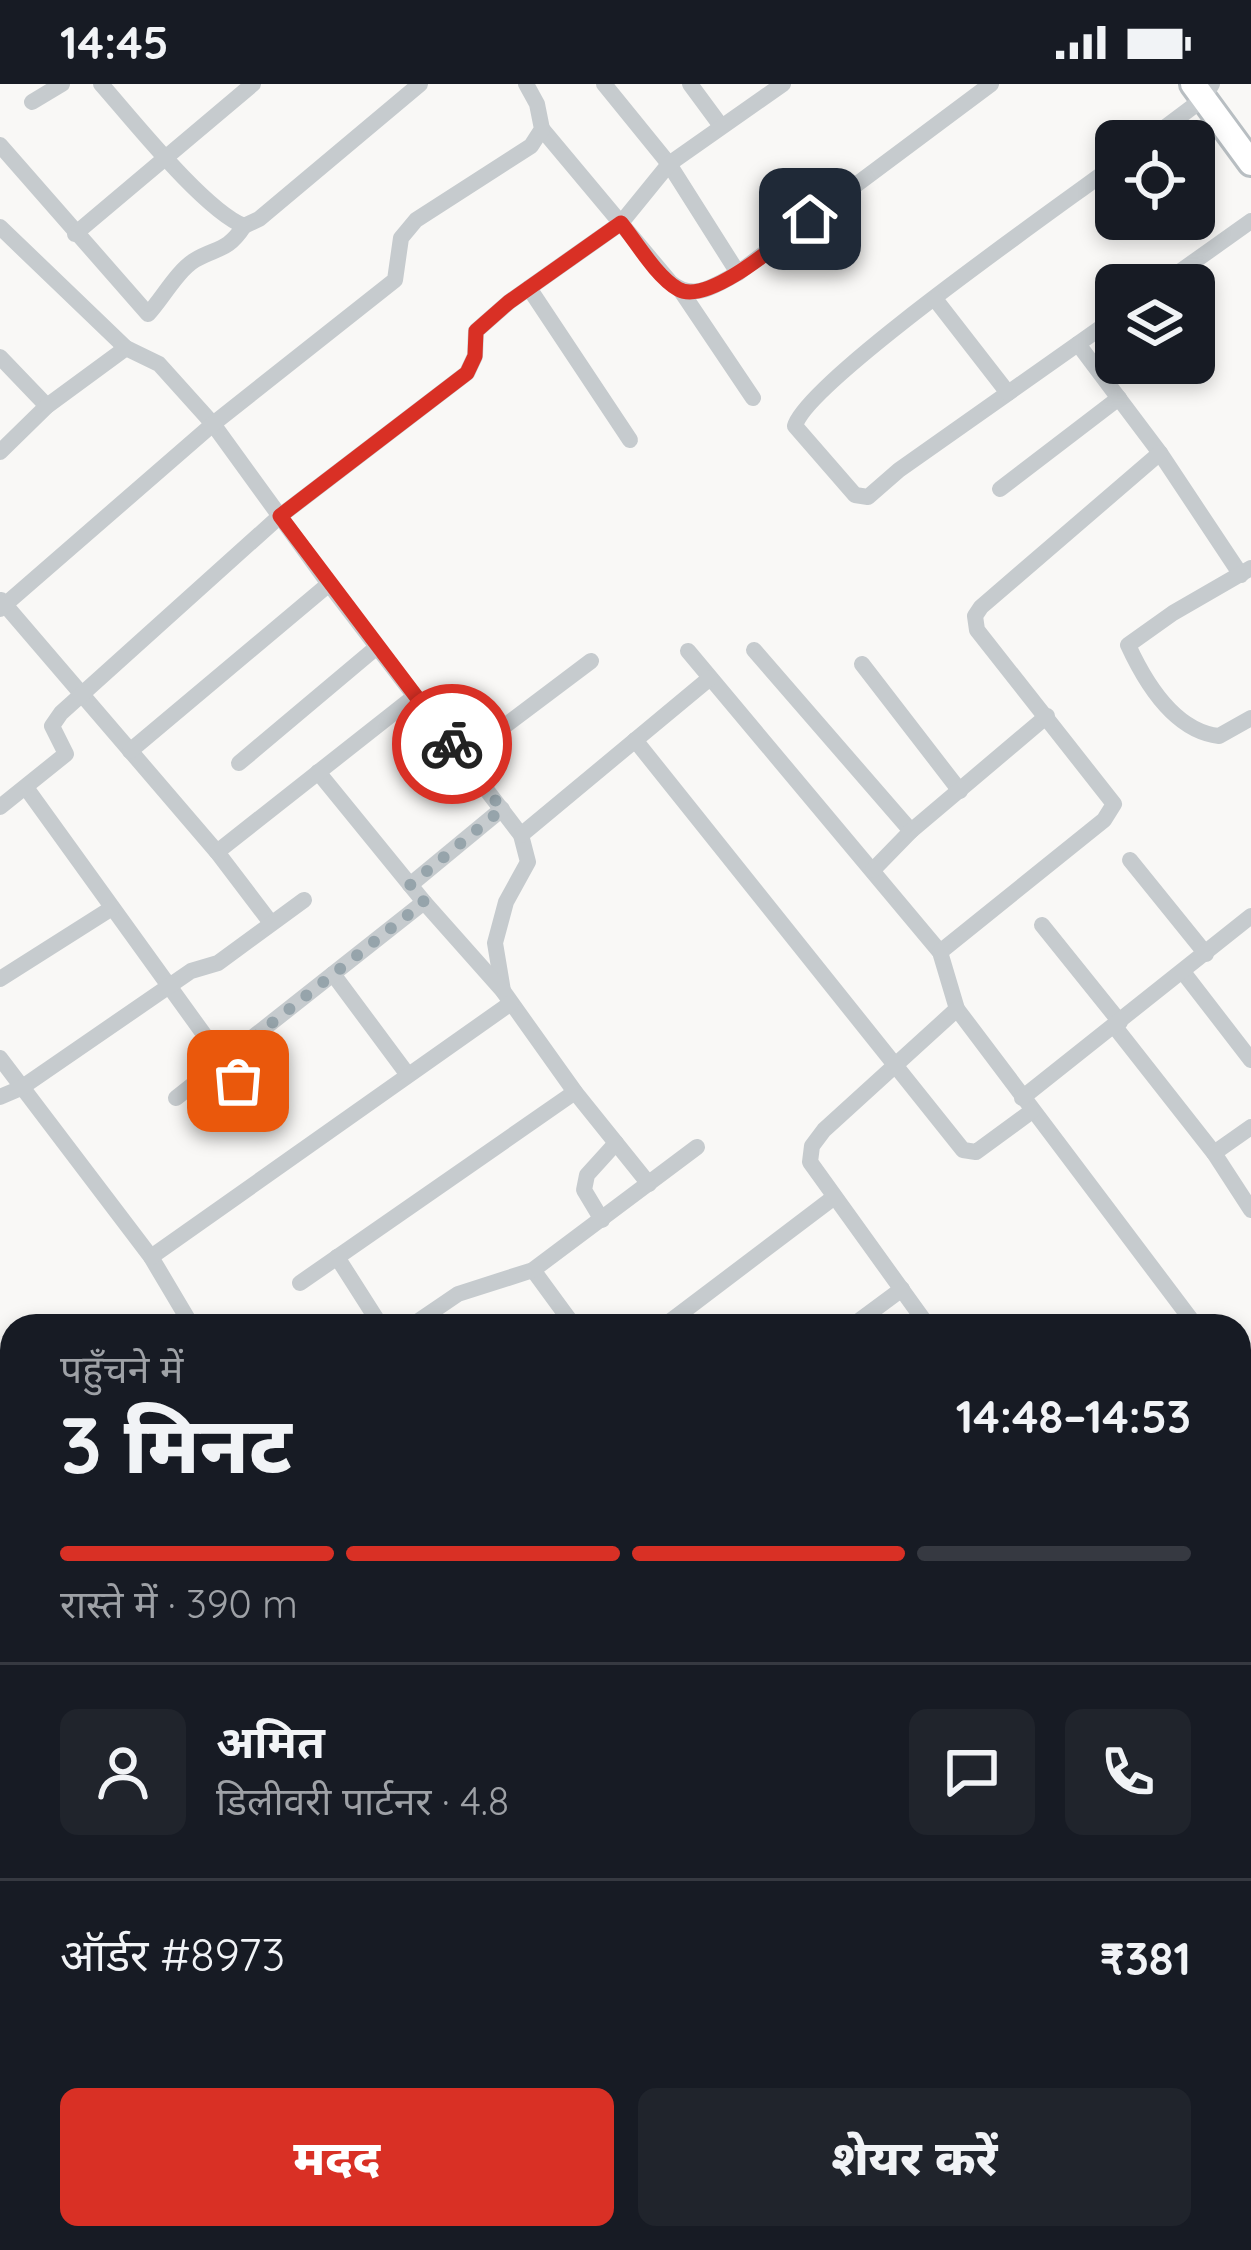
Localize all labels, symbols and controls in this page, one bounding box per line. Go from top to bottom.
text: 14:45 [60,14,169,70]
map controls [1095,120,1215,384]
button: locate [1095,120,1215,240]
pin [759,168,861,270]
icon: home [777,186,843,252]
button: layers [1095,264,1215,384]
courier [392,684,512,804]
icon: bike [419,711,485,777]
pin [187,1030,289,1132]
icon: bag [205,1048,271,1114]
text: पहुँचने में [60,1344,183,1393]
text: 14:48–14:53 [956,1388,1191,1444]
text: 3 मिनट [60,1395,292,1493]
text: रास्ते में · 390 m [60,1579,298,1628]
button: person [60,1709,186,1835]
button: chat [909,1709,1035,1835]
button: phone [1065,1709,1191,1835]
text: अमित [216,1713,325,1769]
text: डिलीवरी पार्टनर · 4.8 [216,1776,509,1825]
text: ऑर्डर #8973 [60,1926,285,1982]
text: ₹381 [1100,1930,1191,1986]
button: मदद [60,2088,614,2226]
button: शेयर करें [638,2088,1191,2226]

